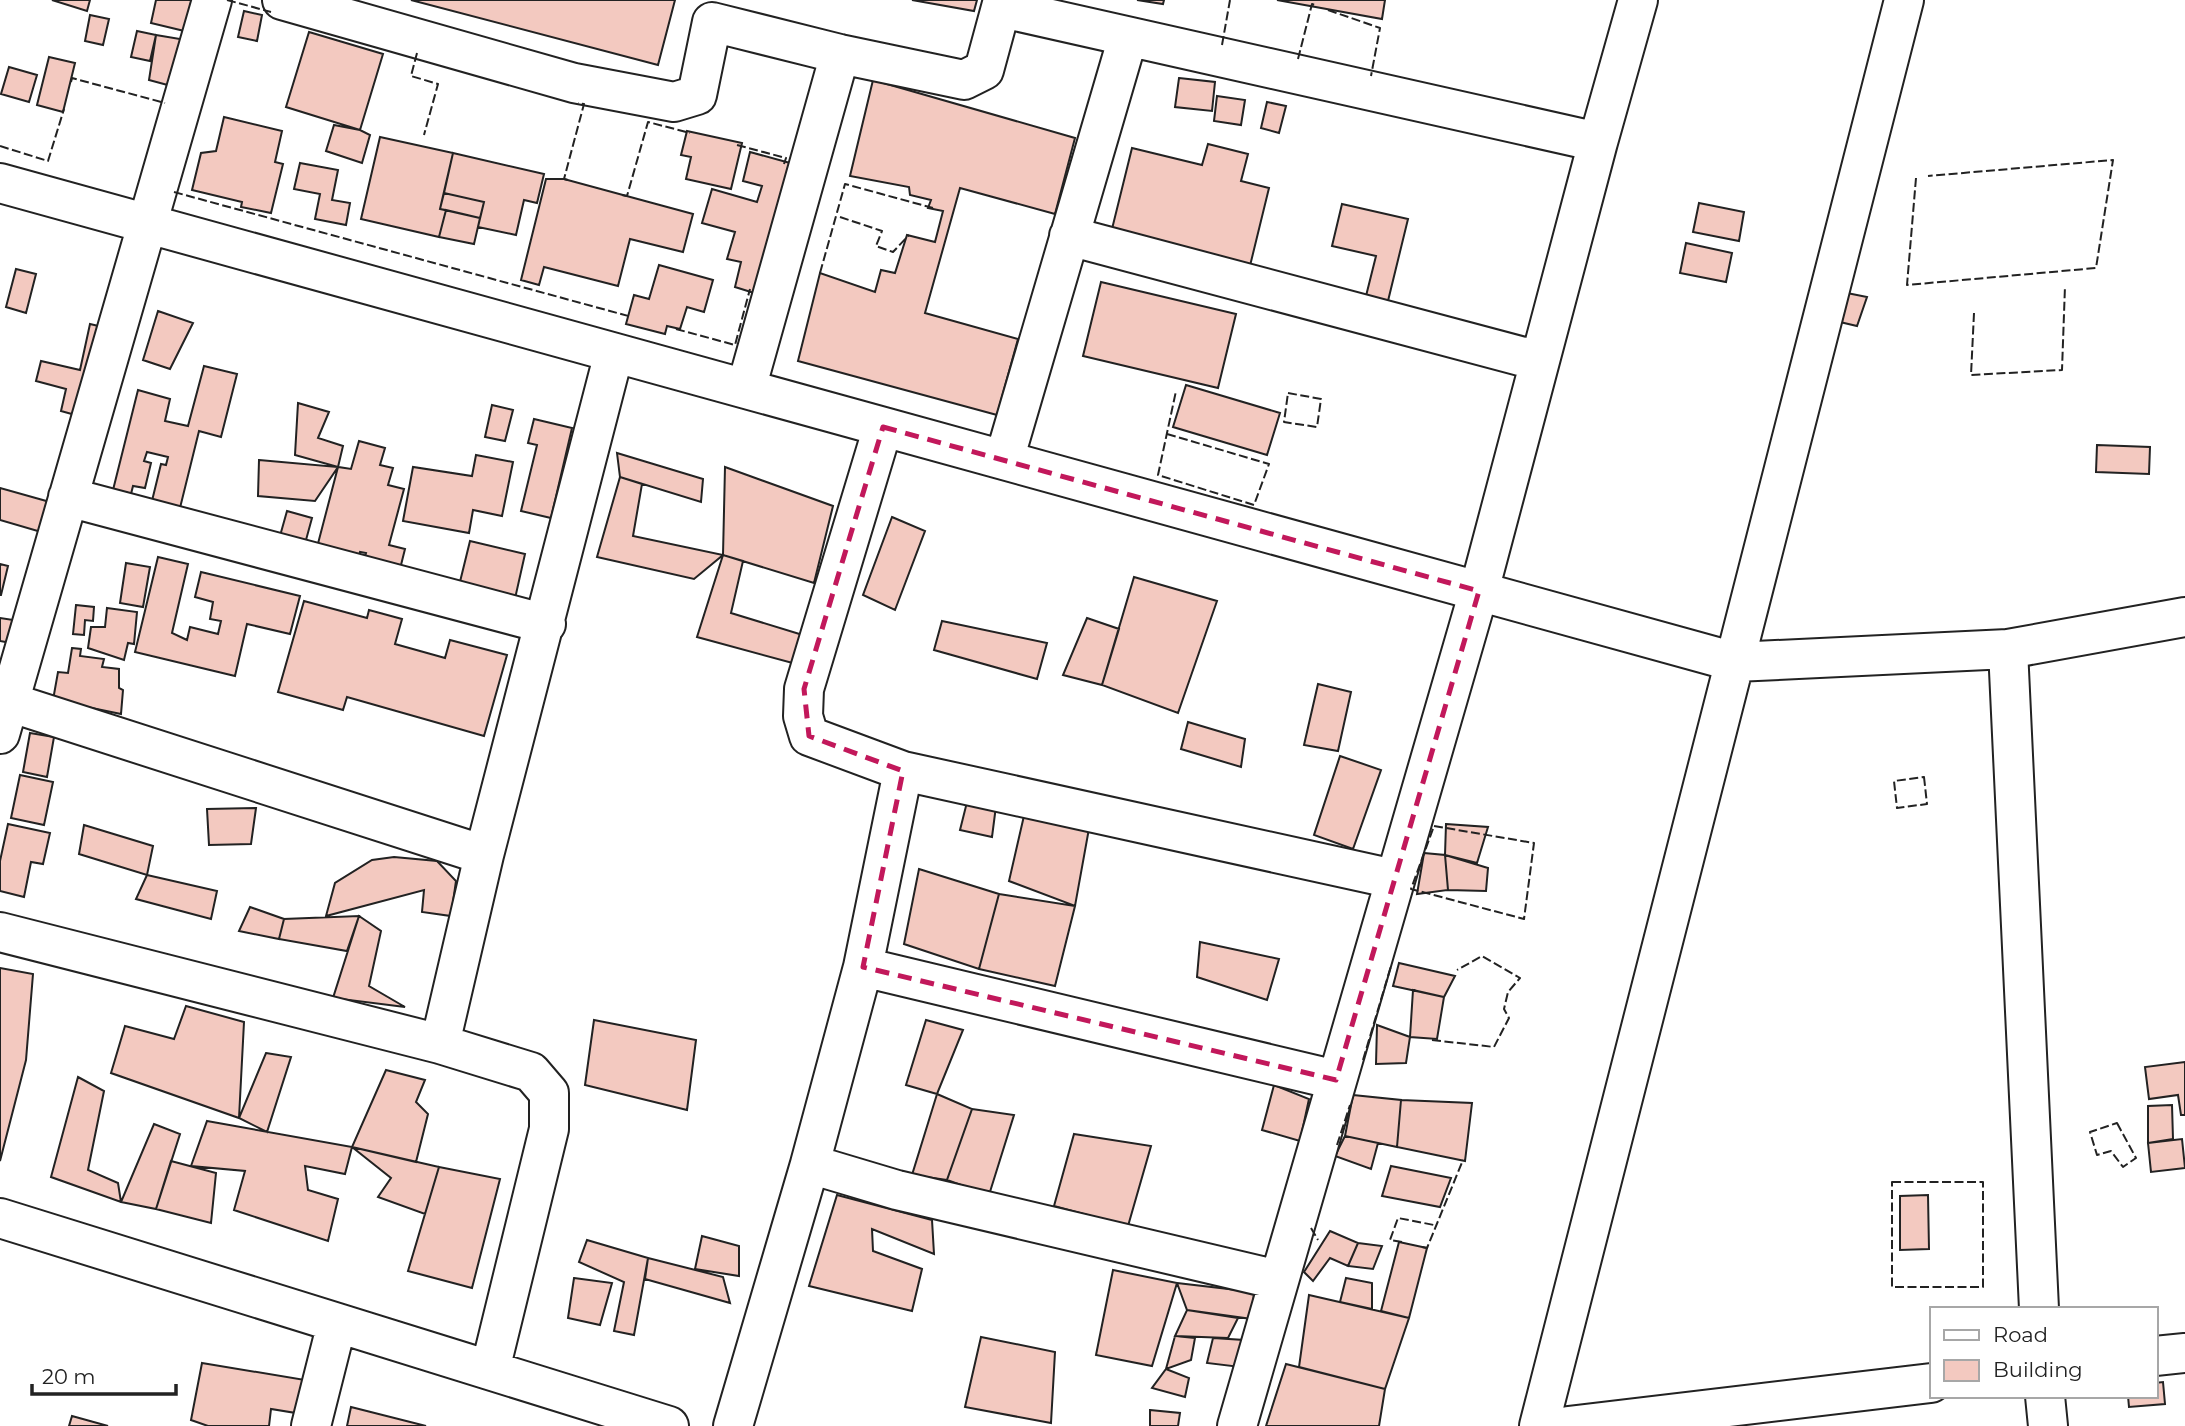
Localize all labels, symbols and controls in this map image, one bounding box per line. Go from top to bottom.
legend [1930,1307,2157,1398]
text: Road [1993,1322,2048,1347]
scale bar [32,1352,175,1396]
text: Building [1993,1357,2083,1382]
text: 20 m [42,1364,96,1389]

